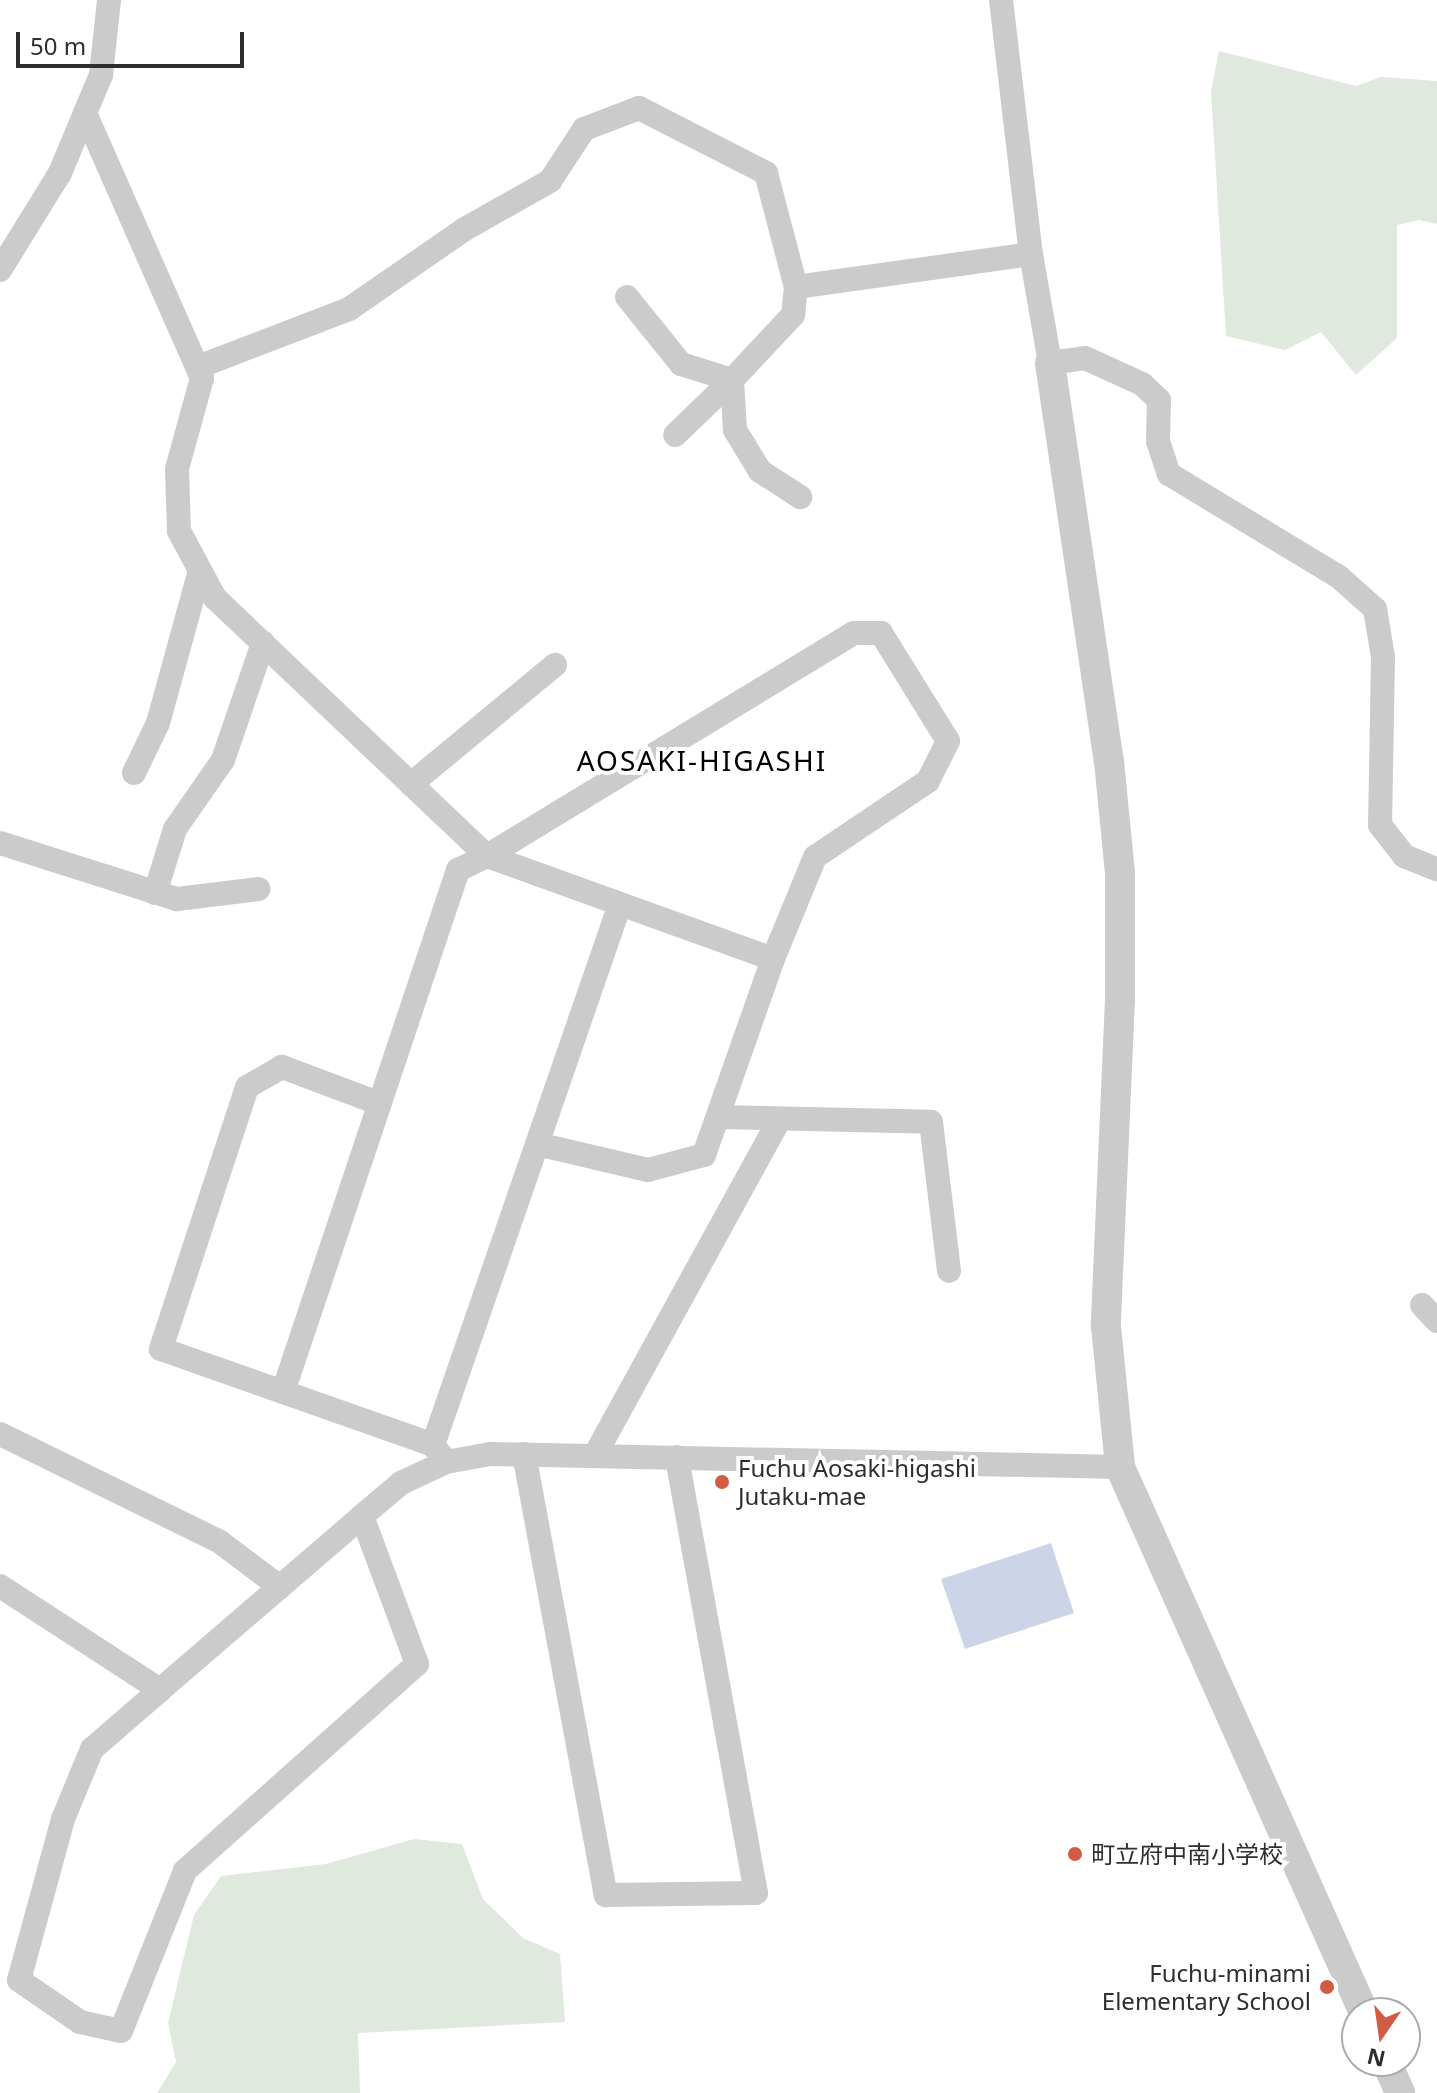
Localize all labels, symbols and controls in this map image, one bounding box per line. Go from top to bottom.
scale bar [20,16,248,66]
text: 50 m [30,29,86,62]
district label: AOSAKI-HIGASHI [577,743,827,777]
place label: Fuchu Aosaki-higashi Jutaku-mae [738,1454,976,1510]
marker: Fuchu Aosaki-higashi Jutaku-mae [713,1473,731,1491]
place label: 町立府中南小学校 [1091,1840,1283,1868]
marker: 町立府中南小学校 [1066,1845,1084,1863]
place label: Fuchu-minami Elementary School [1102,1959,1311,2015]
marker: Fuchu-minami Elementary School [1318,1978,1336,1996]
north arrow [1341,1997,1421,2077]
text: N [1364,2042,1388,2075]

